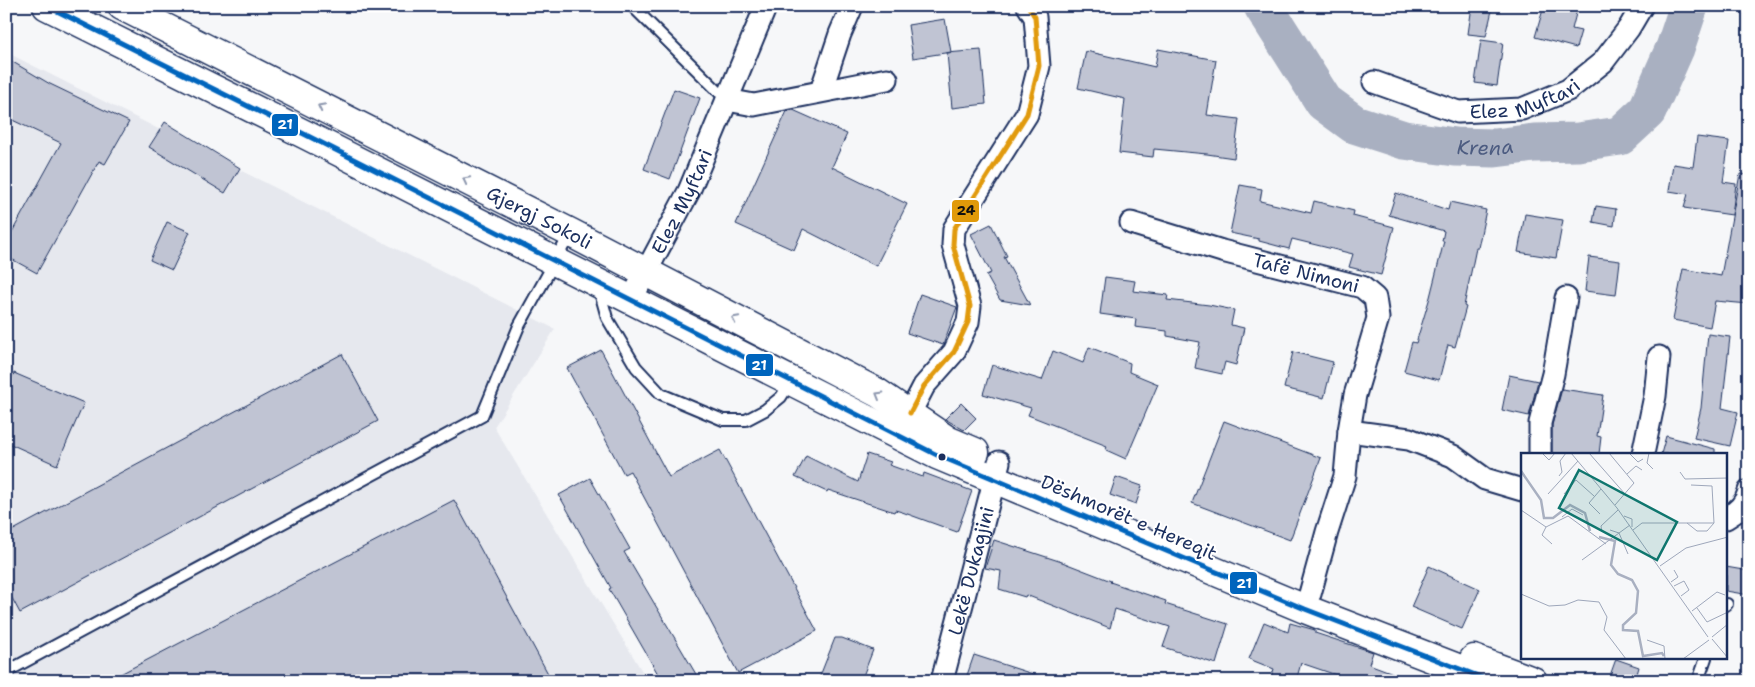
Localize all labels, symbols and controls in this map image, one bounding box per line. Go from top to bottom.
street label: Elez Myftari [1469,73,1586,124]
one-way arrow [317,103,326,113]
line badge: 21 [271,113,299,137]
text: 21 [277,115,293,133]
water label: Krena [1456,133,1515,161]
street label: Elez Myftari [646,145,718,259]
one-way arrow [462,176,471,186]
street label: Gjergj Sokoli [482,180,597,255]
line badge: 24 [951,199,980,223]
text: 24 [956,201,976,219]
street label: Tafë Nimoni [1250,247,1362,299]
one-way arrow [731,315,740,325]
line badge: 21 [745,353,774,377]
text: 21 [751,356,767,374]
one-way arrow [875,391,884,401]
unlabelled marker [937,452,947,462]
inset map [1521,453,1728,660]
street label: Dëshmorët e Hereqit [1037,469,1221,566]
street label: Lekë Dukagjini [942,504,1000,638]
line badge: 21 [1229,571,1258,595]
text: 21 [1236,574,1252,592]

